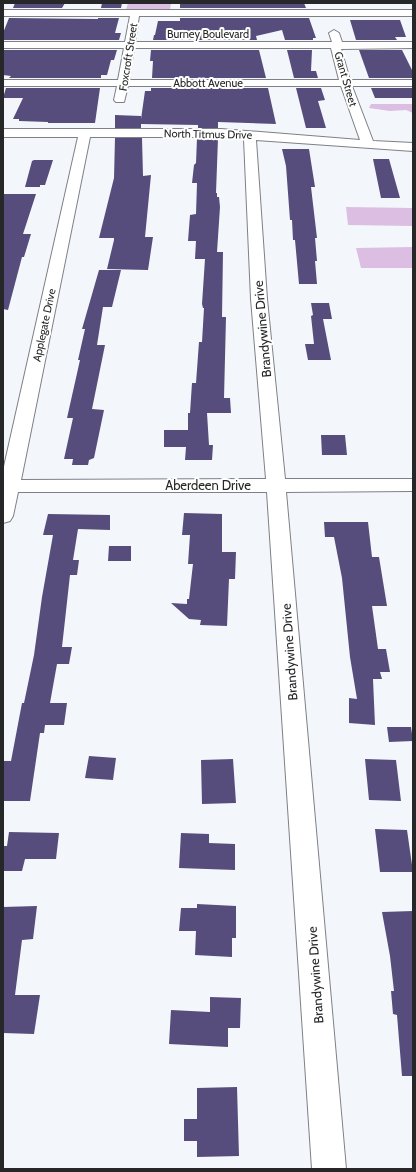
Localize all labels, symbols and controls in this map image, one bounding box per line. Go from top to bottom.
street label: Foxcroft Street [116,22,140,92]
street label: Burney Boulevard [167,27,249,41]
street label: Grant Street [331,50,361,108]
street label: Abbott Avenue [173,76,243,90]
street label: North Titmus Drive [164,126,253,142]
street label: Brandywine Drive [250,280,274,378]
street label: Applegate Drive [29,287,59,363]
street label: Aberdeen Drive [165,477,251,493]
street label: Brandywine Drive [278,603,300,701]
street label: Brandywine Drive [304,926,326,1024]

